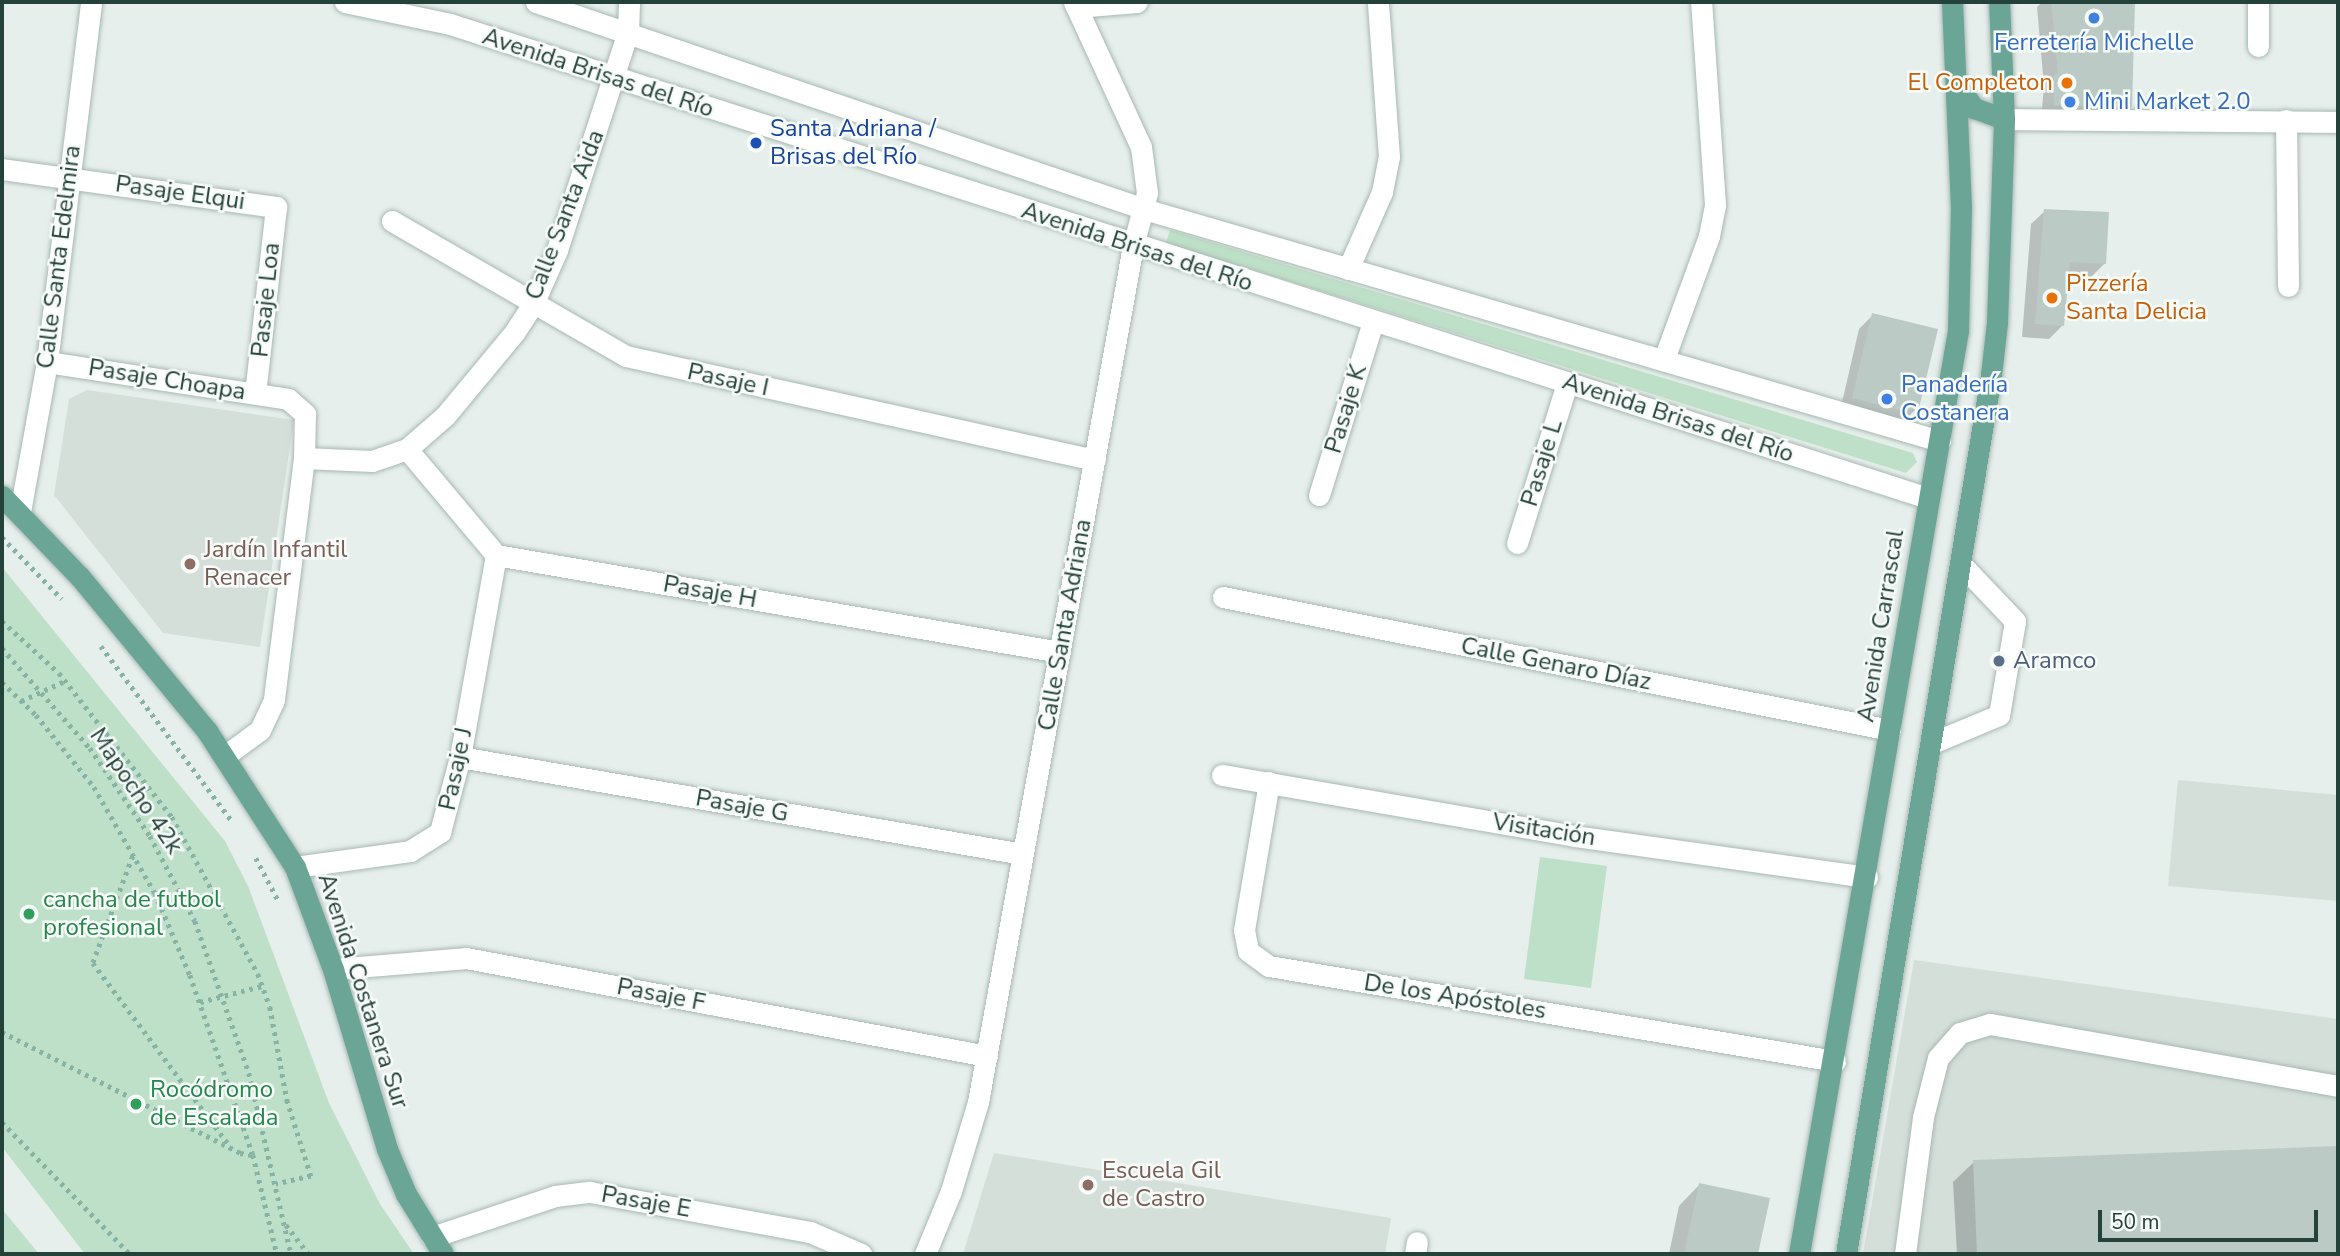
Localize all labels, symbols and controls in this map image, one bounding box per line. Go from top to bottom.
marker: Ferretería Michelle [2086,10,2102,26]
street label: Avenida Brisas del Río [479,22,717,124]
place label: Ferretería Michelle [1994,29,2194,57]
place label: El Completon [1908,69,2053,97]
marker: El Completon [2059,75,2075,91]
place label: Mini Market 2.0 [2084,88,2251,116]
marker: Mini Market 2.0 [2062,94,2078,110]
place label: Santa Adriana / Brisas del Río [770,115,936,171]
street label: Calle Santa Aida [519,126,611,304]
marker: Santa Adriana / Brisas del Río [748,135,764,151]
street label: Calle Santa Edelmira [31,144,87,370]
street label: Pasaje Elqui [114,170,246,216]
street label: Avenida Brisas del Río [1018,196,1256,298]
street label: Pasaje Loa [246,241,286,359]
place label: Pizzería Santa Delicia [2066,270,2207,326]
marker: Pizzería Santa Delicia [2044,290,2060,306]
street label: Pasaje Choapa [86,353,248,407]
street label: Pasaje I [685,357,771,403]
street label: Pasaje K [1319,361,1373,457]
street label: Avenida Brisas del Río [1559,367,1797,469]
place label: Panadería Costanera [1901,371,2010,427]
marker: Panadería Costanera [1879,391,1895,407]
street label: Pasaje L [1515,416,1569,510]
street label: Calle Santa Adriana [1032,517,1098,733]
street label: Avenida Carrascal [1852,528,1910,724]
place label: Jardín Infantil Renacer [204,536,347,592]
marker: Jardín Infantil Renacer [182,556,198,572]
street label: Pasaje H [661,570,759,614]
street label: Calle Genaro Díaz [1458,631,1654,697]
place label: Aramco [2013,647,2096,675]
marker: Aramco [1991,653,2007,669]
street label: Mapocho 42k [83,723,189,859]
street label: Pasaje J [433,725,479,813]
street label: Pasaje G [693,784,791,828]
street label: Visitación [1490,808,1598,852]
street label: Avenida Costanera Sur [311,870,415,1112]
place label: cancha de futbol profesional [43,886,221,942]
marker: cancha de futbol profesional [21,906,37,922]
street label: De los Apóstoles [1362,968,1548,1026]
street label: Pasaje F [614,972,708,1018]
place label: Rocódromo de Escalada [150,1076,279,1132]
marker: Rocódromo de Escalada [128,1096,144,1112]
place label: Escuela Gil de Castro [1102,1157,1221,1213]
marker: Escuela Gil de Castro [1080,1177,1096,1193]
street label: Pasaje E [599,1180,693,1224]
scale bar [2102,1196,2322,1240]
text: 50 m [2111,1208,2160,1236]

